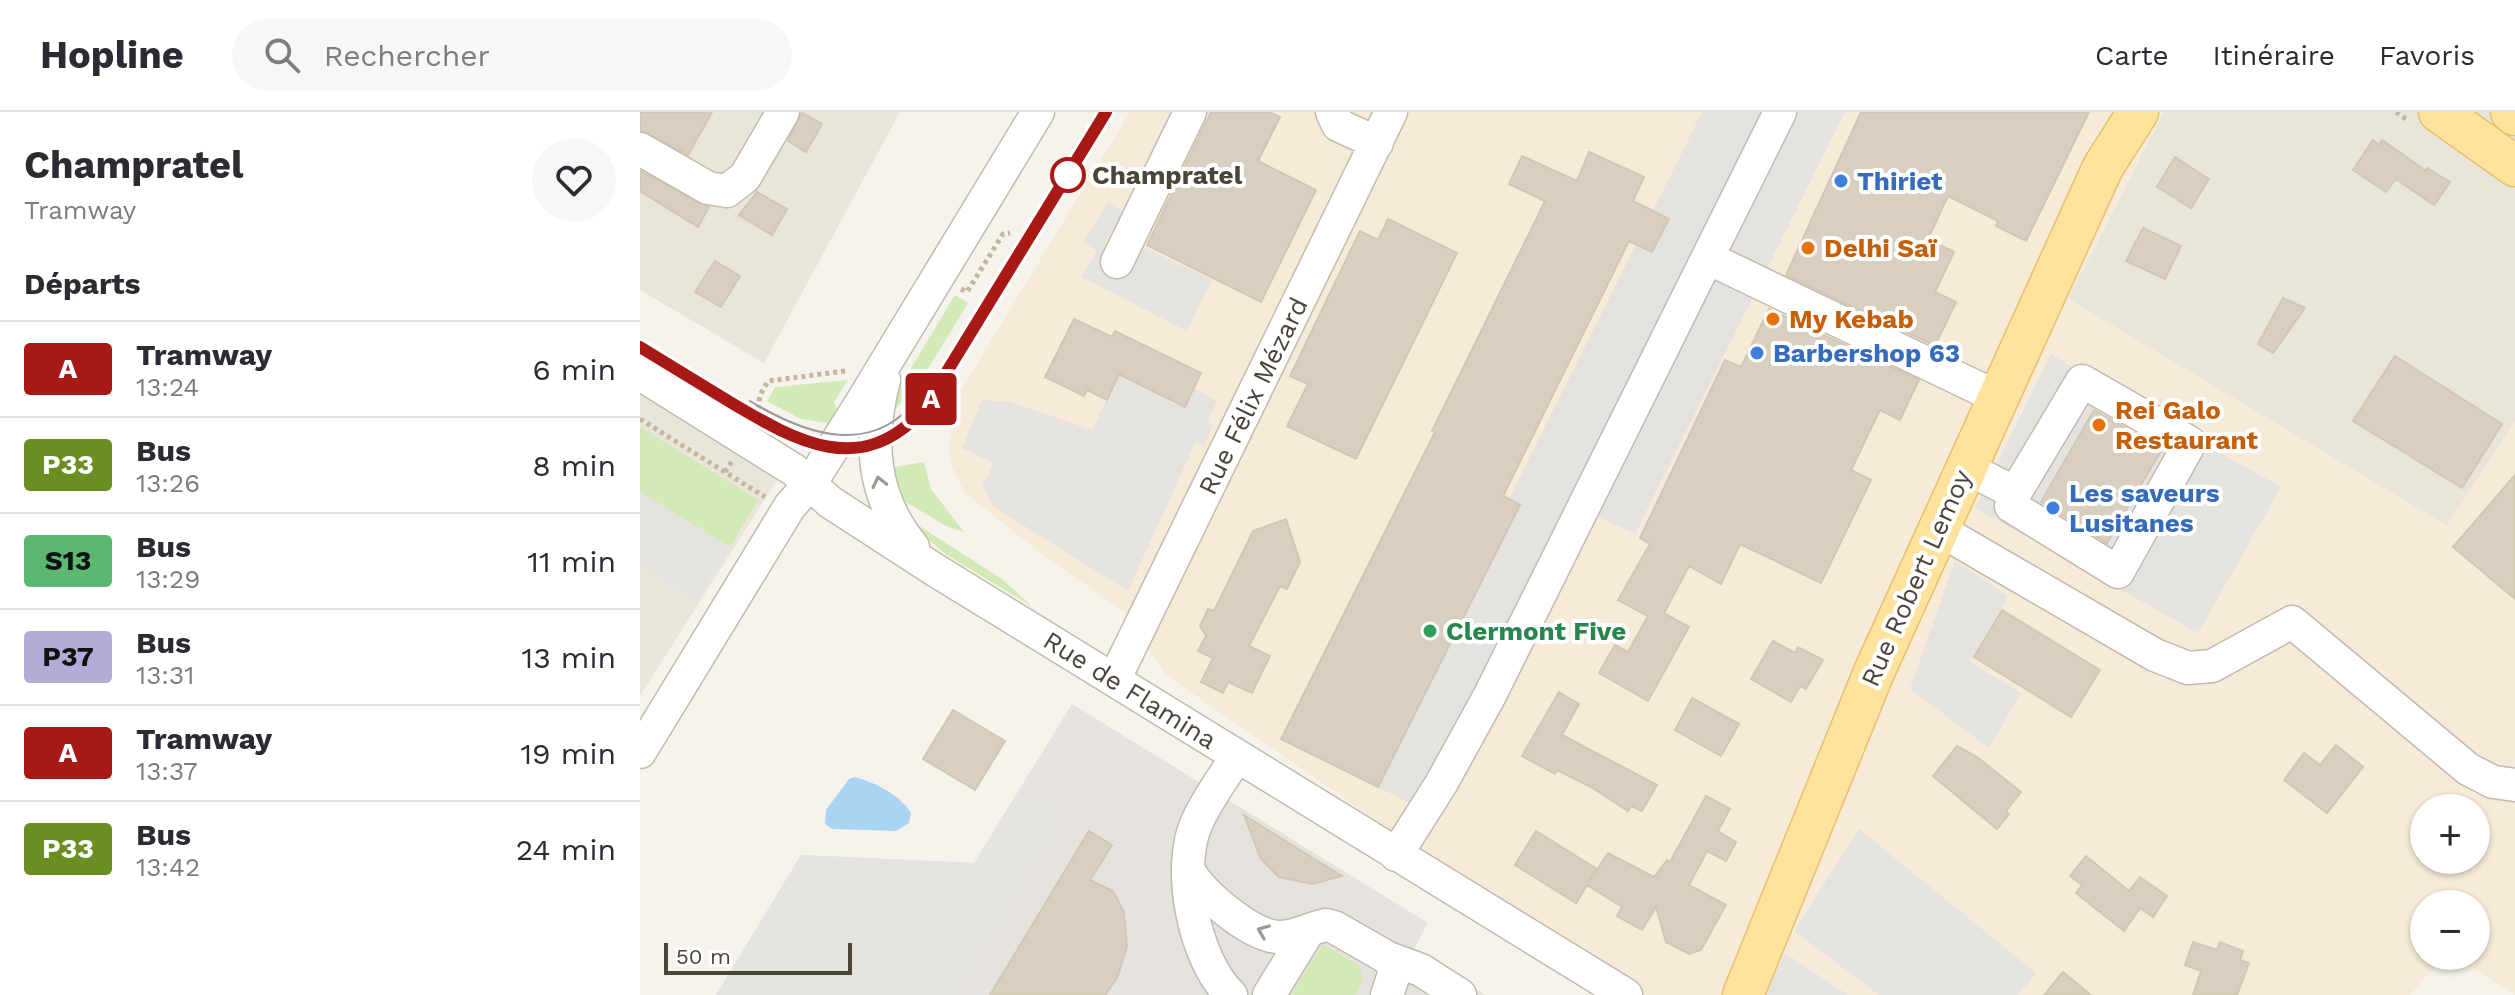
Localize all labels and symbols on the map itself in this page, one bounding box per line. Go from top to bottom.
marker: Champratel [1051,158,1085,192]
place label: Champratel [1092,160,1243,190]
place label: Thiriet [1857,166,1943,196]
marker: Thiriet [1832,172,1850,190]
place label: Delhi Saï [1824,233,1938,263]
marker: Delhi Saï [1799,239,1817,257]
street label: Rue Félix Mézard [1192,293,1314,499]
place label: My Kebab [1789,304,1914,334]
marker: My Kebab [1764,310,1782,328]
place label: Barbershop 63 [1773,338,1960,368]
marker: Barbershop 63 [1748,344,1766,362]
line badge: A [905,373,957,425]
place label: Rei Galo Restaurant [2115,395,2259,455]
marker: Rei Galo Restaurant [2090,416,2108,434]
street label: Rue Robert Lemoy [1855,465,1977,691]
one-way arrow [871,475,888,489]
place label: Les saveurs Lusitanes [2069,478,2220,538]
marker: Les saveurs Lusitanes [2044,499,2062,517]
place label: Clermont Five [1446,616,1626,646]
marker: Clermont Five [1421,622,1439,640]
street label: Rue de Flamina [1038,625,1222,755]
one-way arrow [1257,924,1271,941]
scale bar [664,939,852,975]

